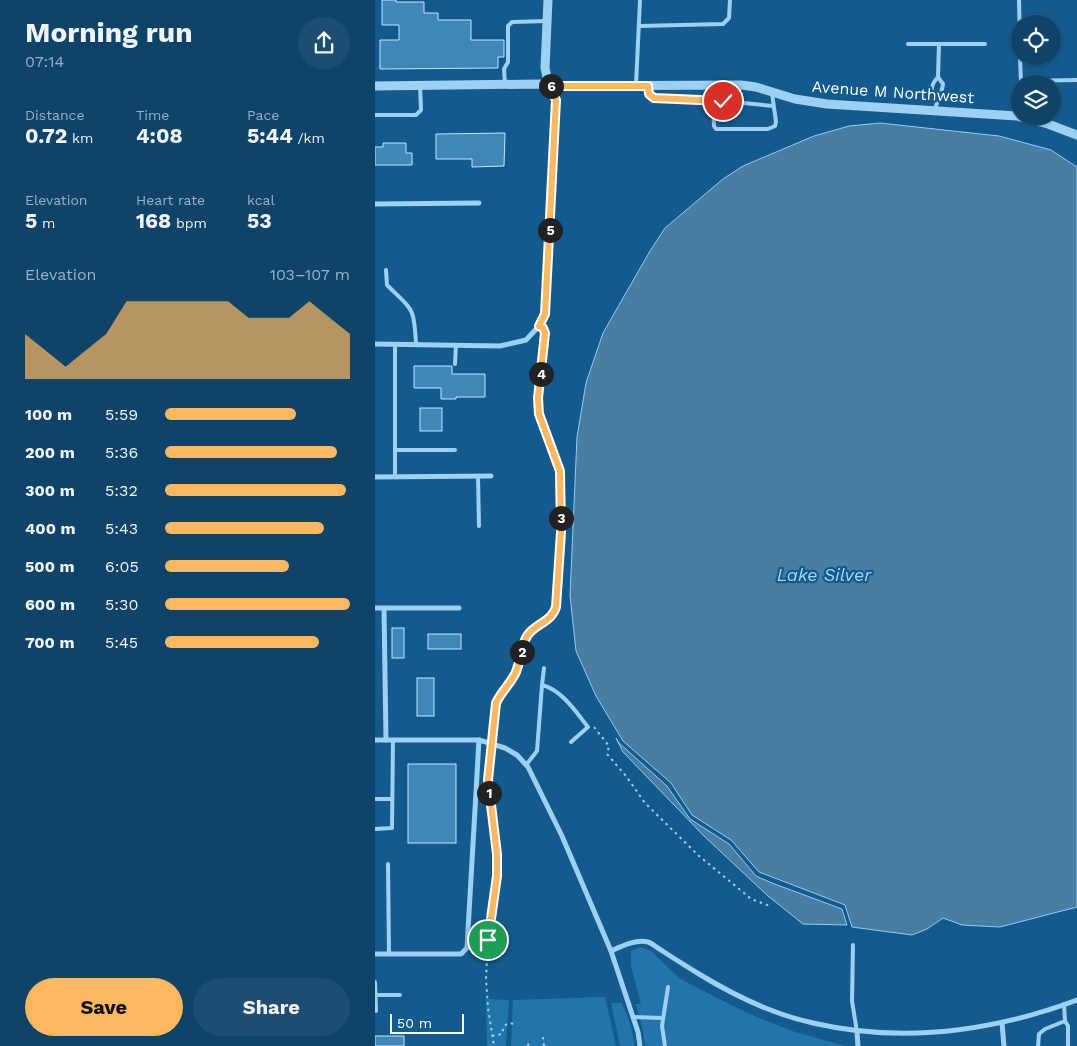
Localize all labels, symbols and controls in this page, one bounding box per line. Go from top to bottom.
map controls [1011,15,1061,125]
button: locate [1011,15,1061,65]
text: Morning run [25,16,193,49]
button: share [298,17,350,69]
text: 07:14 [25,52,64,71]
pin: 6 [539,74,563,98]
button: layers [1011,75,1061,125]
street label: Avenue M Northwest [811,77,975,107]
text: 6 [547,78,556,94]
pin [702,80,744,122]
icon: check [709,87,737,115]
text: Distance [25,107,85,123]
text: Time [136,107,169,123]
text: Pace [247,107,279,123]
text: 0.72 [25,123,67,148]
text: 4:08 [136,123,183,148]
text: 5:44 [247,123,293,148]
text: km [67,130,93,146]
text: /km [293,130,325,146]
text: Elevation [25,192,88,208]
text: Heart rate [136,192,205,208]
text: kcal [247,192,275,208]
text: 5 [25,208,37,233]
text: 168 [136,208,171,233]
text: 53 [247,208,272,233]
text: m [37,215,55,231]
text: bpm [171,215,207,231]
pin: 5 [537,218,563,242]
text: 5 [546,222,555,238]
text: Elevation [25,265,96,284]
text: 103–107 m [270,265,350,284]
pin: 4 [529,362,553,386]
text: 4 [537,366,546,382]
text: 100 m [25,405,72,424]
text: 5:59 [105,405,138,424]
text: 200 m [25,443,75,462]
text: 5:36 [105,443,138,462]
text: 300 m [25,481,75,500]
text: 5:32 [105,481,138,500]
pin: 3 [549,506,573,530]
text: 3 [557,510,566,526]
text: 400 m [25,519,76,538]
text: 5:43 [105,519,138,538]
text: 500 m [25,557,75,576]
text: 6:05 [105,557,139,576]
water label: Lake Silver [777,564,872,585]
text: 600 m [25,595,75,614]
text: 5:30 [105,595,138,614]
text: 700 m [25,633,75,652]
text: 5:45 [105,633,138,652]
pin: 2 [509,640,535,664]
text: 2 [518,644,527,660]
pin: 1 [477,780,501,806]
text: 1 [486,785,493,801]
pin [467,919,509,961]
icon: arrive [474,926,502,954]
button: Save [25,978,183,1036]
button: Share [193,978,350,1036]
scale bar [390,1011,464,1034]
text: 50 m [397,1015,432,1031]

